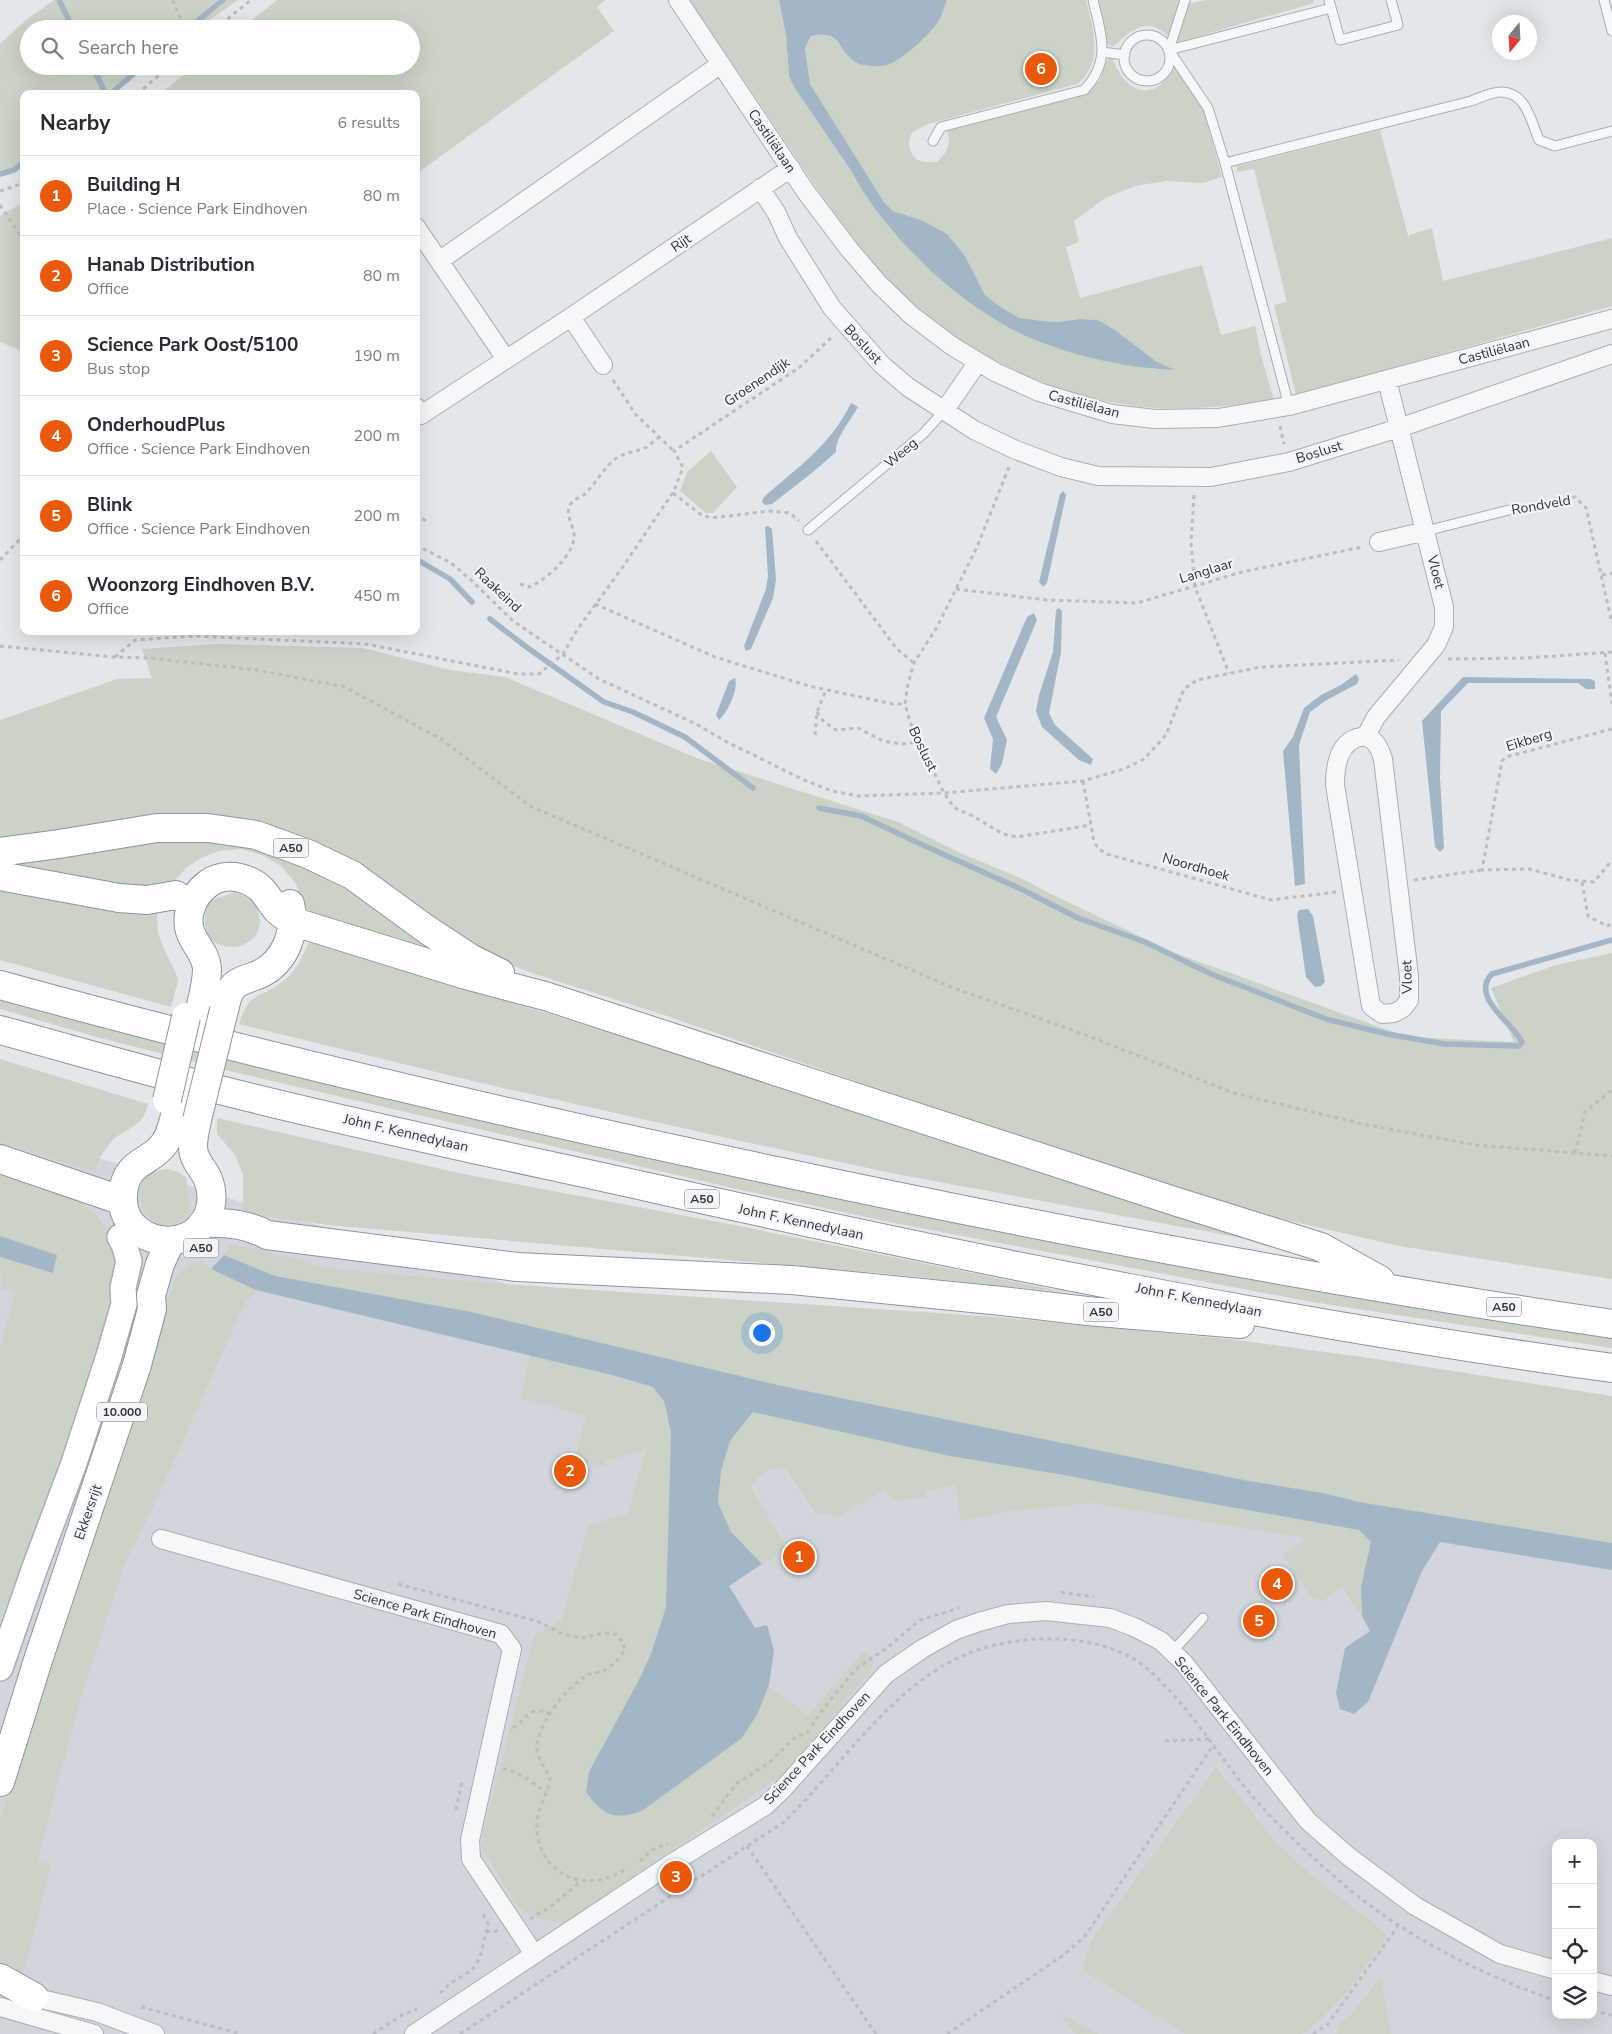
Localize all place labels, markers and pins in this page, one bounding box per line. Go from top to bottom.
pin: 6 [1025,50,1057,88]
pin: 2 [554,1452,586,1490]
pin: 1 [783,1538,815,1576]
pin: 4 [1261,1565,1293,1603]
pin: 5 [1243,1602,1275,1640]
pin: 3 [660,1858,692,1896]

